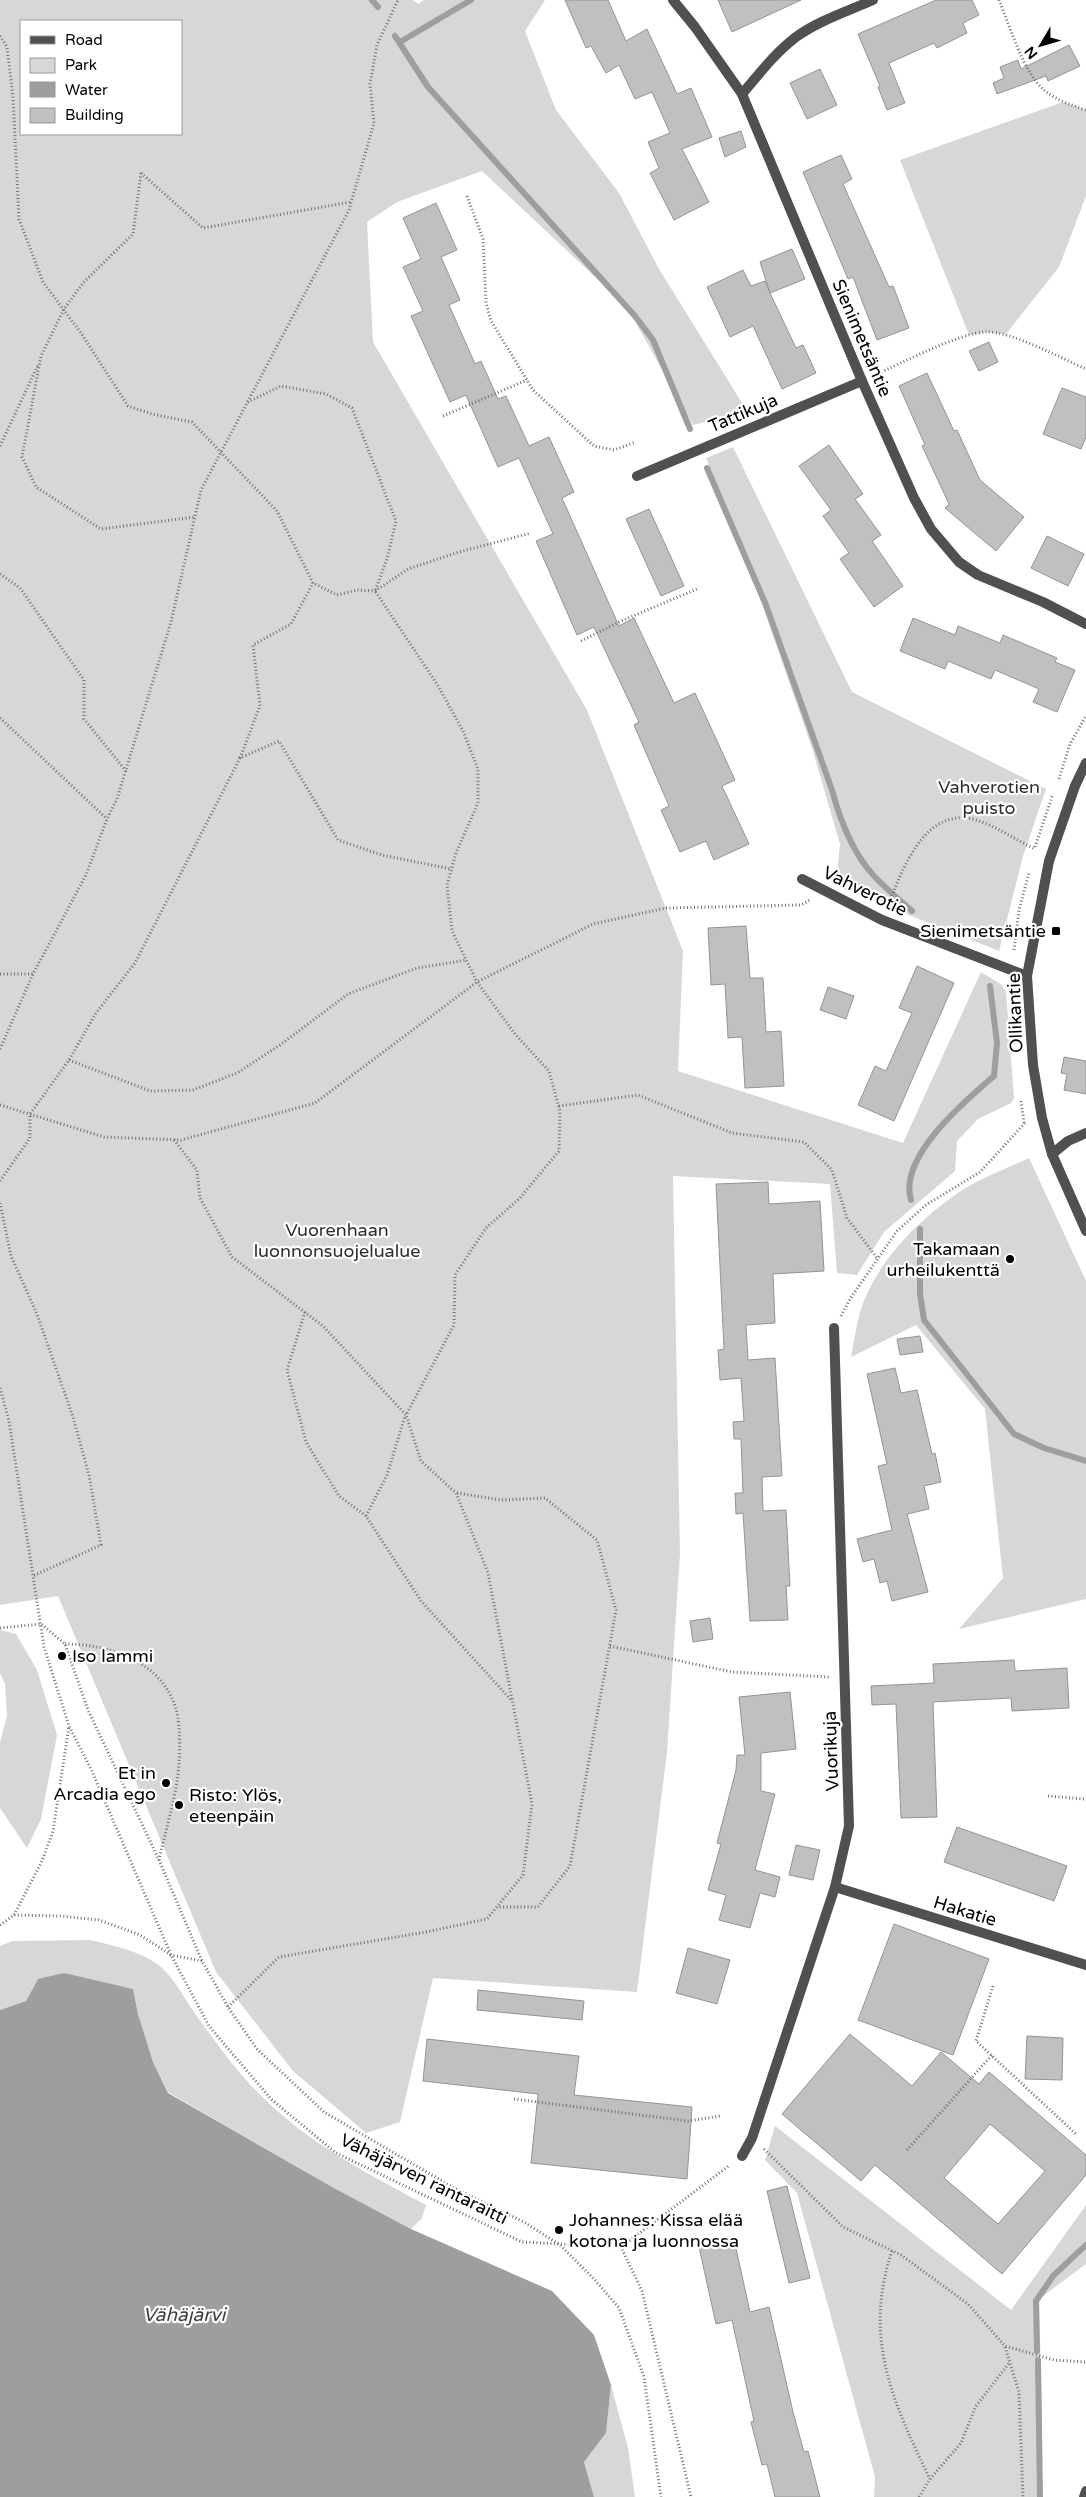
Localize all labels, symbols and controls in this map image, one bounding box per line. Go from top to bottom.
legend [20,20,182,135]
north arrow [1016,20,1066,70]
text: Road [65,31,103,49]
text: N [1021,43,1041,62]
text: Park [65,56,97,74]
text: Water [65,81,108,99]
text: Building [65,106,124,124]
street label: Sienimetsäntie [827,276,897,400]
street label: Tattikuja [705,389,781,437]
park label: Vahverotien puisto [938,776,1040,819]
street label: Vahverotie [819,861,911,921]
place label: Sienimetsäntie [920,920,1046,942]
marker: Sienimetsäntie [1050,925,1062,937]
street label: Ollikantie [1003,973,1027,1053]
park label: Vuorenhaan luonnonsuojelualue [254,1219,420,1262]
place label: Takamaan urheilukenttä [887,1238,1000,1281]
marker: Takamaan urheilukenttä [1004,1253,1016,1265]
place label: Iso lammi [72,1645,153,1667]
marker: Iso lammi [56,1650,68,1662]
street label: Vuorikuja [819,1710,843,1792]
place label: Et in Arcadia ego [53,1762,156,1805]
marker: Et in Arcadia ego [160,1777,172,1789]
place label: Risto: Ylös, eteenpäin [189,1784,282,1827]
marker: Risto: Ylös, eteenpäin [173,1799,185,1811]
street label: Hakatie [931,1891,999,1931]
street label: Vähäjärven rantaraitti [336,2129,512,2229]
place label: Johannes: Kissa elää kotona ja luonnossa [569,2209,743,2252]
marker: Johannes: Kissa elää kotona ja luonnossa [553,2224,565,2236]
water label: Vähäjärvi [143,2304,228,2326]

